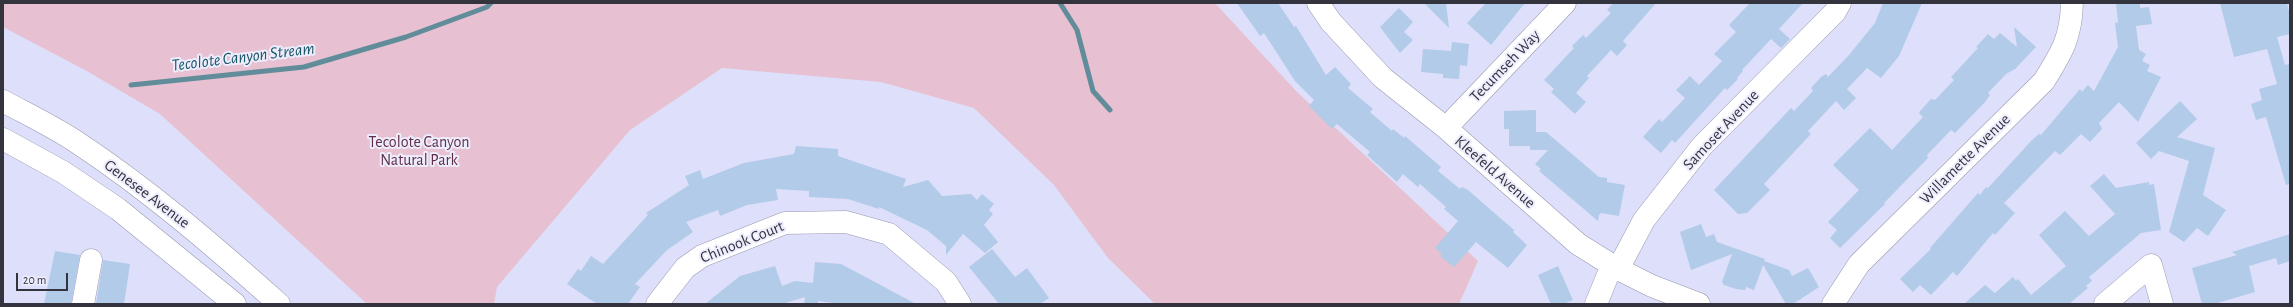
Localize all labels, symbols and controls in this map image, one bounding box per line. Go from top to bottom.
street label: Tecumseh Way [1466,26,1544,106]
water label: Tecolote Canyon Stream [170,38,316,76]
street label: Samoset Avenue [1679,86,1763,174]
street label: Willamette Avenue [1916,110,2014,208]
park label: Tecolote Canyon Natural Park [369,132,469,170]
street label: Kleefeld Avenue [1451,132,1539,212]
street label: Genesee Avenue [100,156,194,232]
street label: Chinook Court [697,217,787,267]
scale bar [18,265,70,291]
text: 20 m [23,274,46,286]

